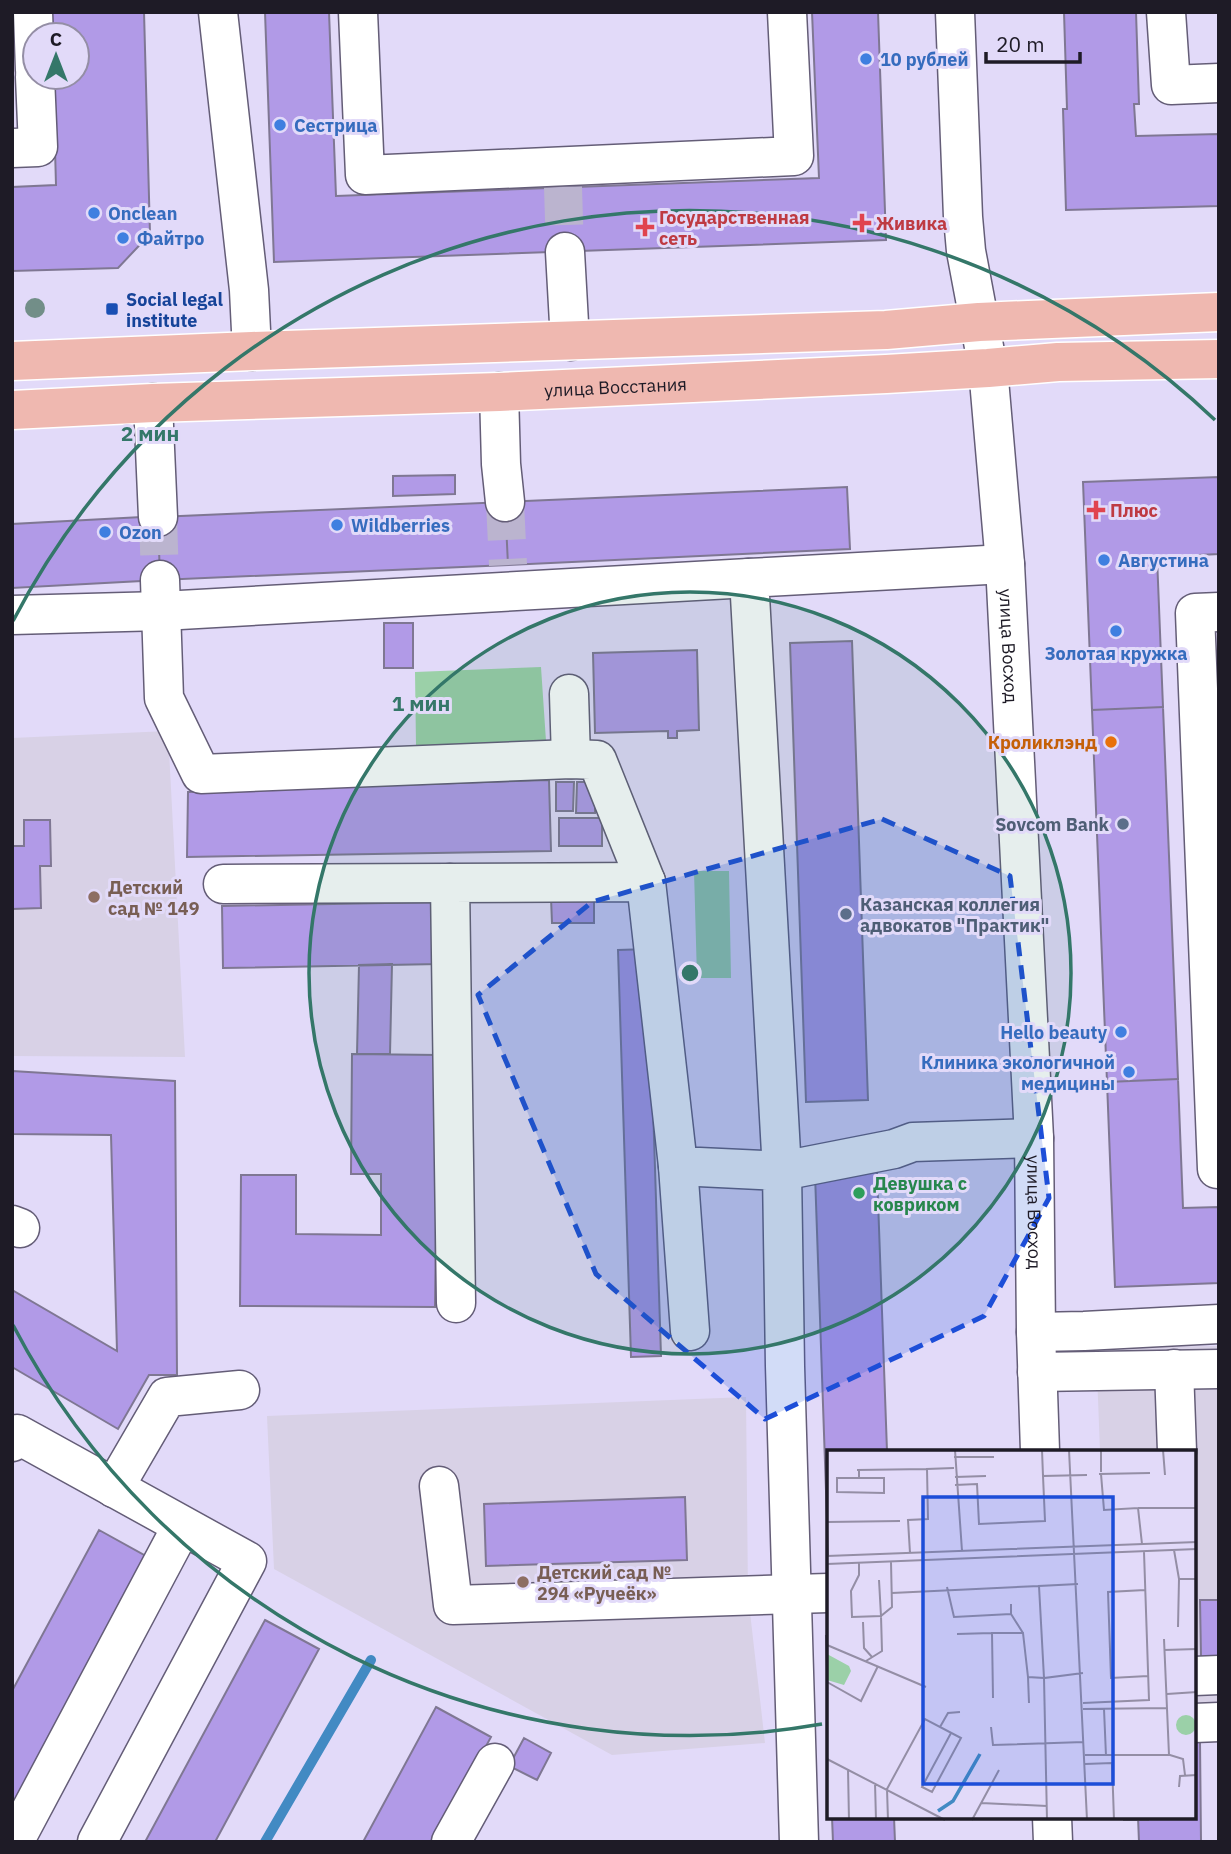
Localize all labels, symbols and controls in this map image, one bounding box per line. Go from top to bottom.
north arrow [21,21,91,91]
scale bar [986,21,1080,65]
text: С [50,27,62,51]
text: 20 m [996,30,1045,58]
place label: 10 рублей [880,48,968,71]
marker: 10 рублей [858,51,874,67]
place label: Сестрица [294,114,378,137]
marker: Сестрица [272,117,288,133]
place label: Onclean [108,202,177,225]
marker: Onclean [86,205,102,221]
place label: Государственная сеть [659,206,810,250]
place label: Живика [876,212,947,235]
marker: Живика [854,215,870,231]
marker: Государственная сеть [637,219,653,235]
place label: Файтро [137,227,204,250]
marker: Файтро [115,230,131,246]
place label: Social legal institute [126,288,223,332]
marker: Social legal institute [104,301,120,317]
street label: улица Восстания [544,372,687,401]
text: 2 мин [121,419,179,447]
place label: Плюс [1110,499,1158,522]
marker: Плюс [1088,502,1104,518]
place label: Wildberries [351,514,450,537]
marker: Wildberries [329,517,345,533]
place label: Ozon [119,521,162,544]
marker: Ozon [97,524,113,540]
place label: Августина [1118,549,1209,572]
marker: Августина [1096,552,1112,568]
street label: улица Восход [995,588,1024,704]
marker: Золотая кружка [1108,623,1124,639]
place label: Золотая кружка [1044,642,1188,665]
text: 1 мин [392,689,450,717]
place label: Кроликлэнд [988,731,1097,754]
marker: Кроликлэнд [1103,734,1119,750]
place label: Sovcom Bank [995,813,1110,836]
marker: Sovcom Bank [1115,816,1131,832]
place label: Детский сад № 149 [108,876,200,920]
marker: Детский сад № 149 [86,889,102,905]
place label: Казанская коллегия адвокатов "Практик" [860,893,1049,937]
marker: Казанская коллегия адвокатов "Практик" [838,906,854,922]
centre of rings [678,961,702,985]
place label: Hello beauty [1000,1021,1107,1044]
marker: Hello beauty [1113,1024,1129,1040]
place label: Клиника экологичной медицины [921,1051,1115,1095]
marker: Клиника экологичной медицины [1121,1064,1137,1080]
street label: улица Восход [1023,1155,1047,1270]
place label: Девушка с ковриком [873,1172,967,1216]
marker: Девушка с ковриком [851,1185,867,1201]
inset map [827,1450,1196,1819]
place label: Детский сад № 294 «Ручеёк» [537,1561,671,1605]
marker: Детский сад № 294 «Ручеёк» [515,1574,531,1590]

